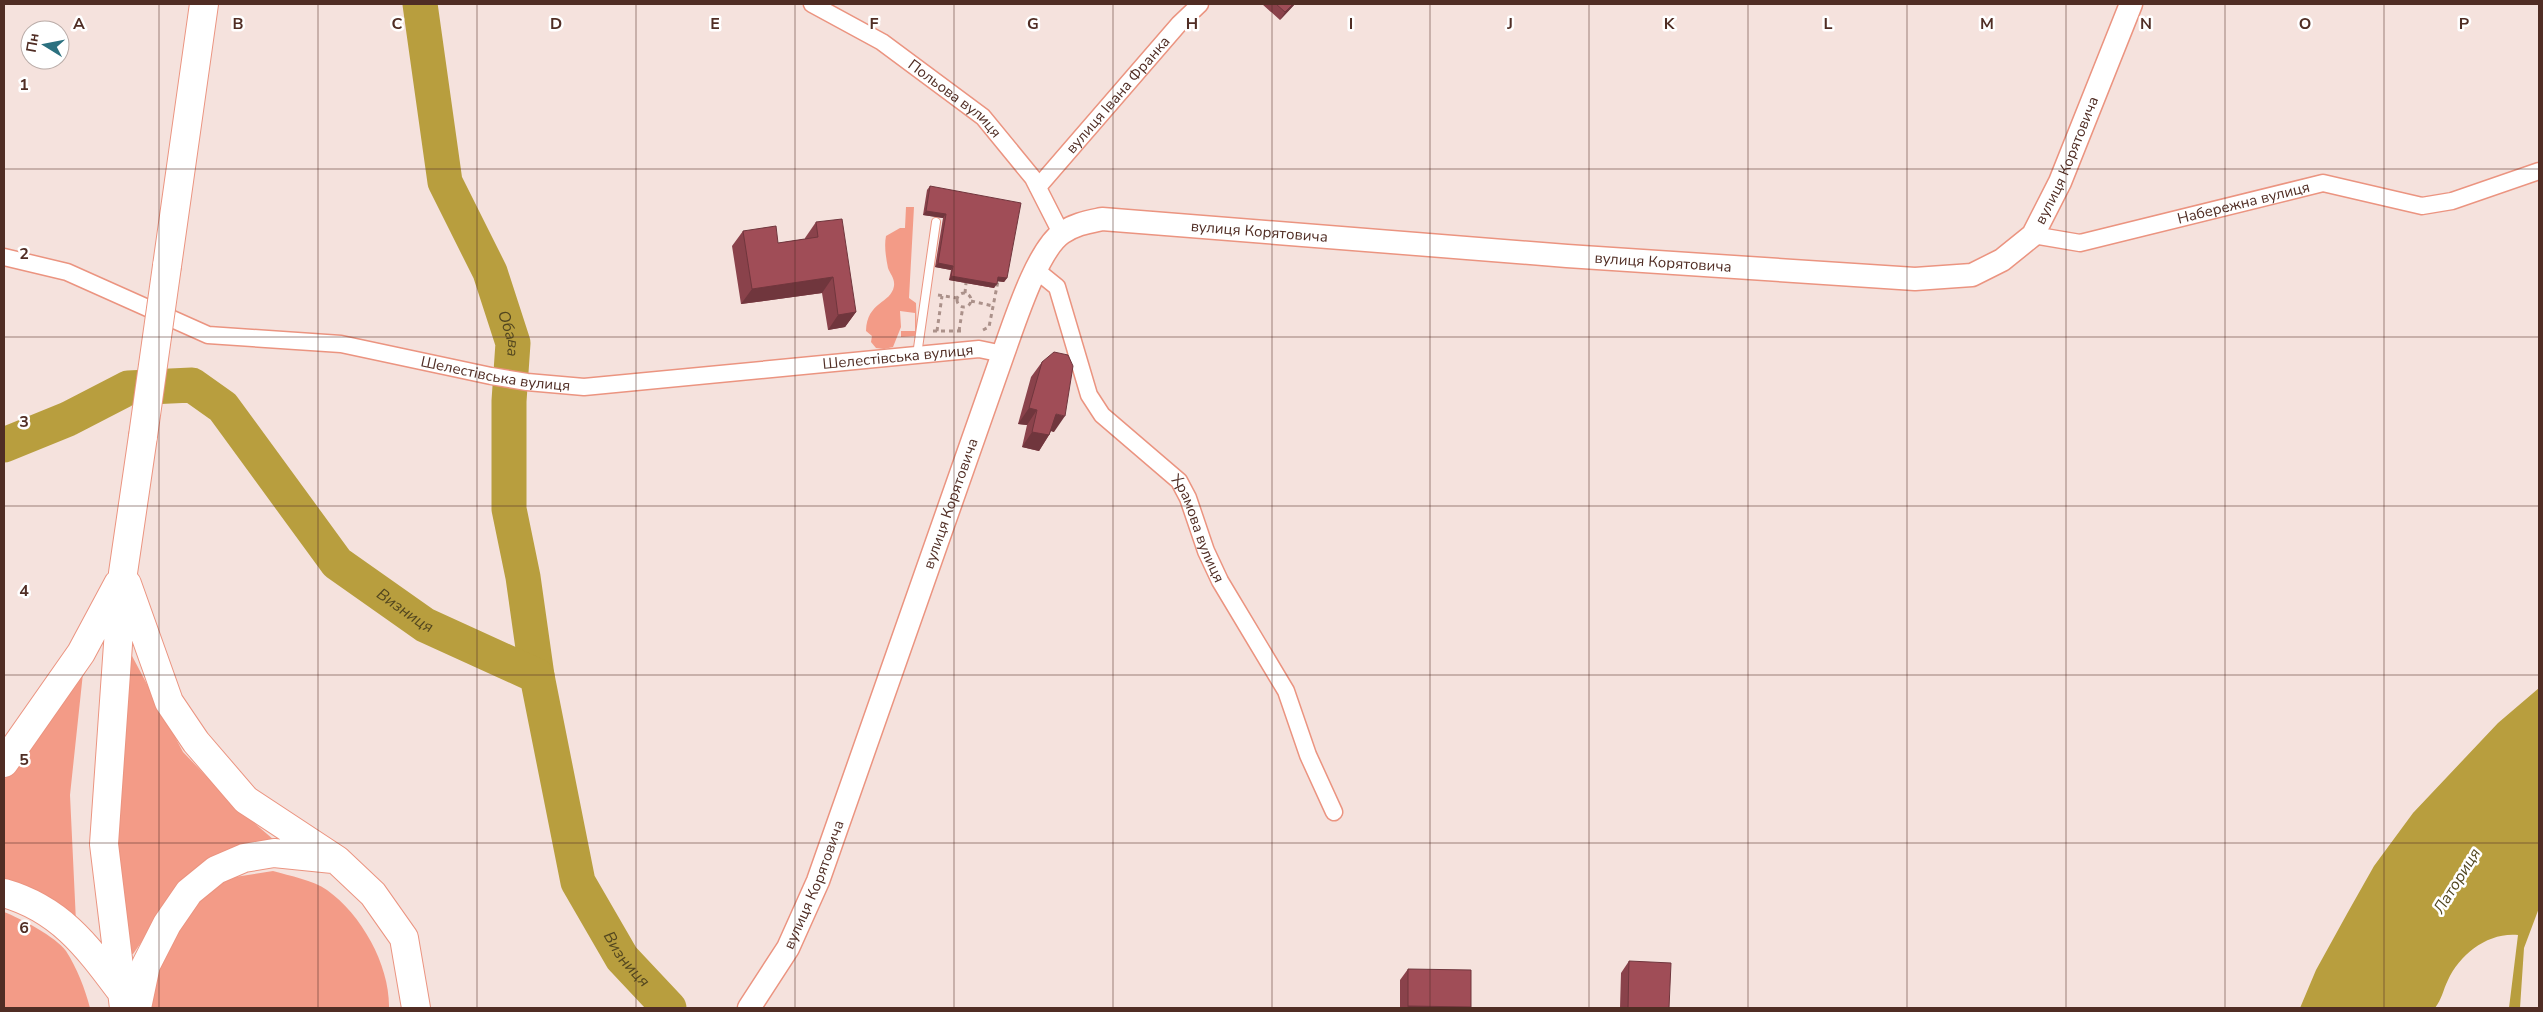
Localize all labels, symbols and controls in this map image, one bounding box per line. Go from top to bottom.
text: A [73,13,85,35]
text: B [232,13,244,35]
text: C [392,13,403,35]
text: D [550,13,562,35]
text: E [710,13,720,35]
text: F [870,13,879,35]
text: G [1027,13,1039,35]
text: H [1186,13,1198,35]
text: I [1349,13,1353,35]
text: J [1506,13,1513,35]
text: K [1664,13,1676,35]
text: L [1824,13,1833,35]
text: M [1980,13,1994,35]
text: N [2140,13,2152,35]
text: O [2299,13,2311,35]
text: P [2459,13,2469,35]
north arrow [20,20,70,70]
text: Пн [22,32,44,54]
street label: вулиця Івана Франка [1061,32,1174,158]
street label: Польова вулиця [904,55,1006,142]
text: 1 [19,74,29,96]
street label: вулиця Корятовича [2030,93,2103,228]
street label: Набережна вулиця [2175,177,2312,229]
street label: вулиця Корятовича [1190,216,1329,247]
text: 2 [19,243,29,265]
street label: вулиця Корятовича [1594,248,1732,277]
water label: Обава [492,308,524,357]
street label: Шелестівська вулиця [822,340,974,374]
street label: Шелестівська вулиця [419,351,571,396]
text: 3 [19,411,29,433]
street label: вулиця Корятовича [918,435,983,572]
street label: Храмова вулиця [1167,469,1229,586]
text: 4 [19,580,29,602]
water label: Визниця [372,583,437,638]
text: 5 [19,749,29,771]
street label: вулиця Корятовича [779,818,849,952]
water label: Латориця [2428,844,2486,919]
text: 6 [19,917,29,939]
water label: Визниця [598,927,655,992]

